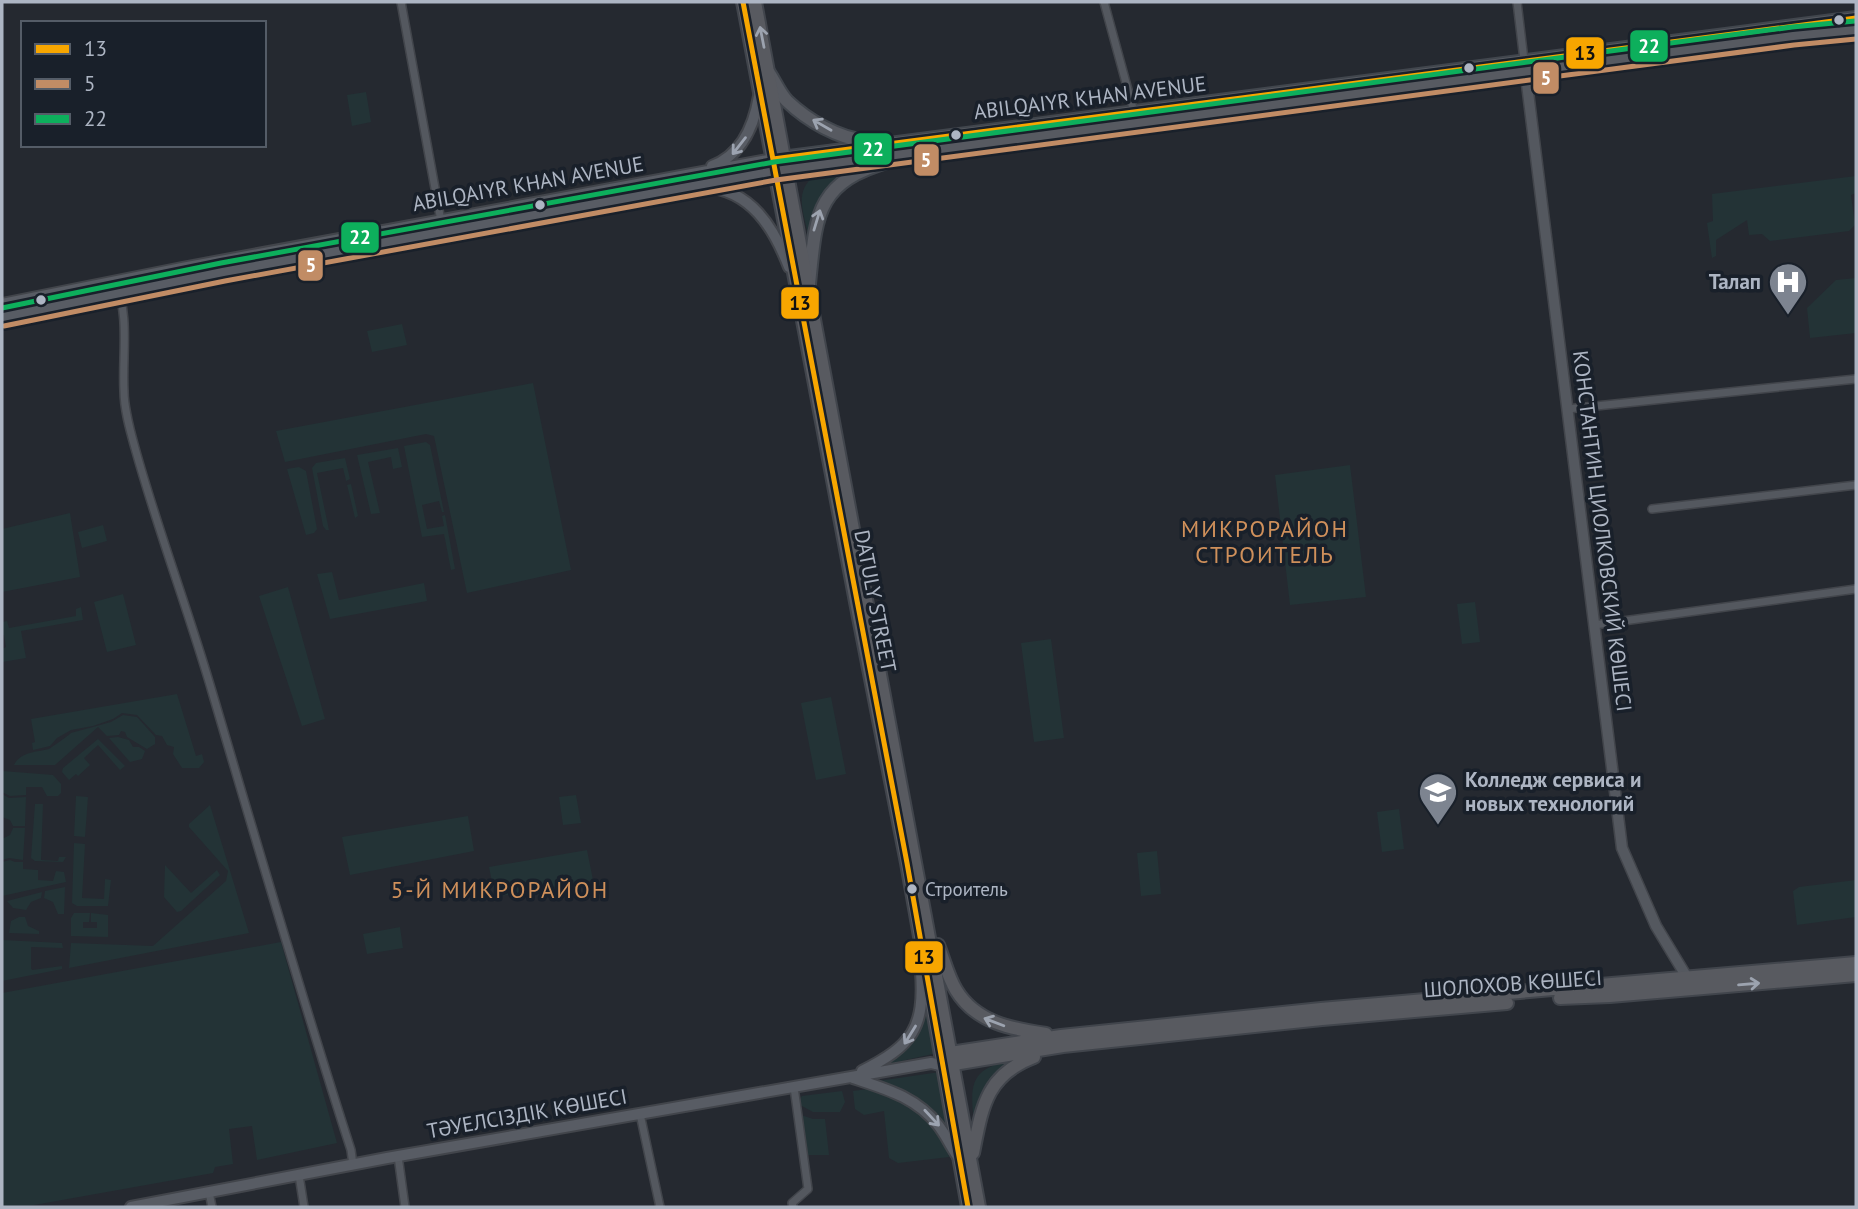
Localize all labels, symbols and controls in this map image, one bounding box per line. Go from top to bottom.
unlabelled marker [1832,13,1846,27]
legend [21,21,266,147]
one-way arrow [755,26,769,49]
line badge: 22 [1629,29,1669,63]
text: 22 [1638,34,1660,58]
text: 13 [84,35,107,62]
line badge: 13 [1565,36,1605,70]
text: 13 [1574,41,1596,65]
unlabelled marker [1462,61,1476,75]
line badge: 5 [1532,61,1560,95]
text: 5 [1541,66,1551,90]
text: 5 [84,70,95,97]
street label: ABILQAIYR KHAN AVENUE [972,70,1208,125]
text: 22 [84,105,107,132]
one-way arrow [813,118,833,132]
unlabelled marker [949,128,963,142]
line badge: 22 [853,132,893,166]
one-way arrow [732,136,746,155]
text: 22 [862,137,884,161]
line badge: 5 [913,143,940,177]
text: 5 [921,148,931,172]
street label: ABILQAIYR KHAN AVENUE [410,150,646,217]
unlabelled marker [533,198,547,212]
one-way arrow [812,210,825,232]
line badge: 22 [340,221,380,254]
text: 22 [349,225,371,249]
line badge: 5 [297,249,324,282]
text: 5 [306,253,316,277]
hospital icon: Талап [1767,261,1809,316]
place label: Талап [1709,268,1761,295]
line badge: 13 [780,286,820,320]
text: 13 [789,291,811,315]
unlabelled marker [34,293,48,307]
street label: КОНСТАНТИН ЦИОЛКОВСКИЙ КӨШЕСІ [1567,349,1638,713]
district label: МИКРОРАЙОН СТРОИТЕЛЬ [1181,514,1349,569]
street label: DATULY STREET [848,527,903,675]
place label: Колледж сервиса и новых технологий [1465,766,1642,817]
school or university icon: Колледж сервиса и новых технологий [1417,771,1459,826]
district label: 5-Й МИКРОРАЙОН [391,875,609,904]
place label: Строитель [925,877,1008,901]
marker: Строитель [905,882,919,896]
line badge: 13 [904,940,944,974]
text: 13 [913,945,935,969]
street label: ШОЛОХОВ КӨШЕСІ [1423,964,1603,1003]
one-way arrow [1737,977,1759,990]
one-way arrow [984,1014,1006,1027]
one-way arrow [903,1024,917,1044]
street label: ТӘУЕЛСІЗДІК КӨШЕСІ [425,1083,629,1144]
one-way arrow [924,1109,940,1127]

